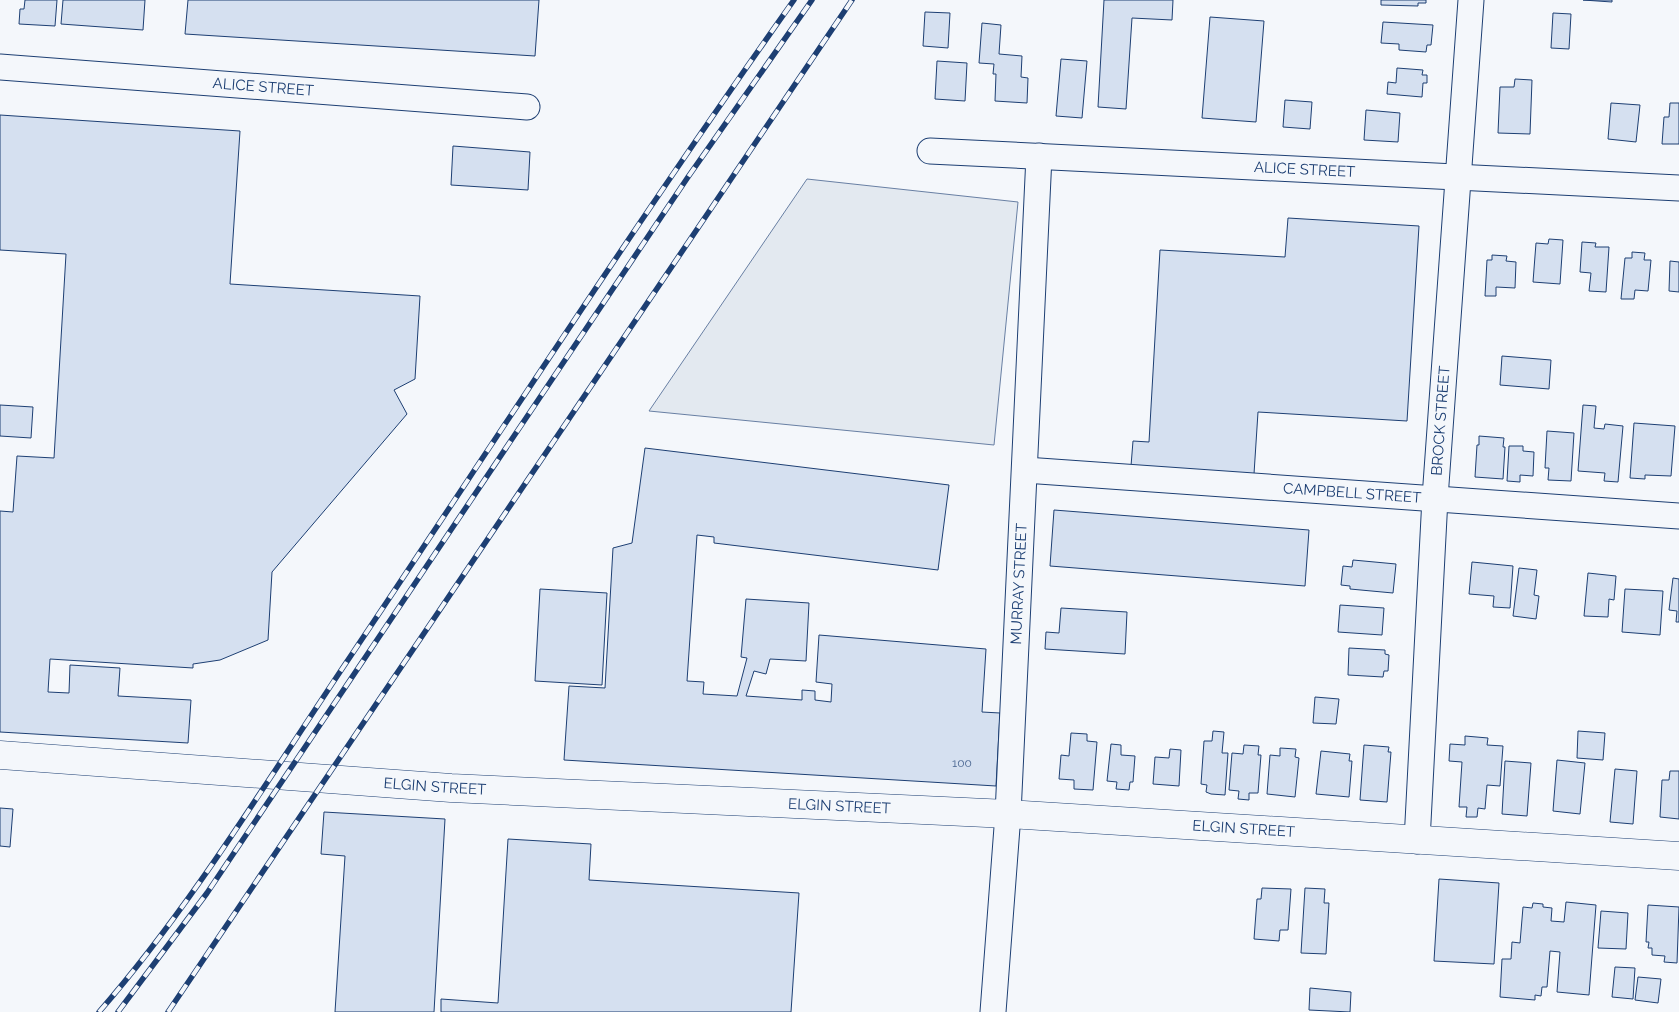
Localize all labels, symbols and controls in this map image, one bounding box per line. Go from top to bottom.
street label: ALICE STREET [212,74,314,100]
street label: ALICE STREET [1253,158,1356,181]
street label: BROCK STREET [1428,365,1454,476]
street label: CAMPBELL STREET [1283,479,1422,507]
street label: MURRAY STREET [1007,523,1031,645]
house number: 100 [952,756,972,770]
street label: ELGIN STREET [383,774,487,799]
street label: ELGIN STREET [788,795,891,818]
street label: ELGIN STREET [1192,817,1296,841]

